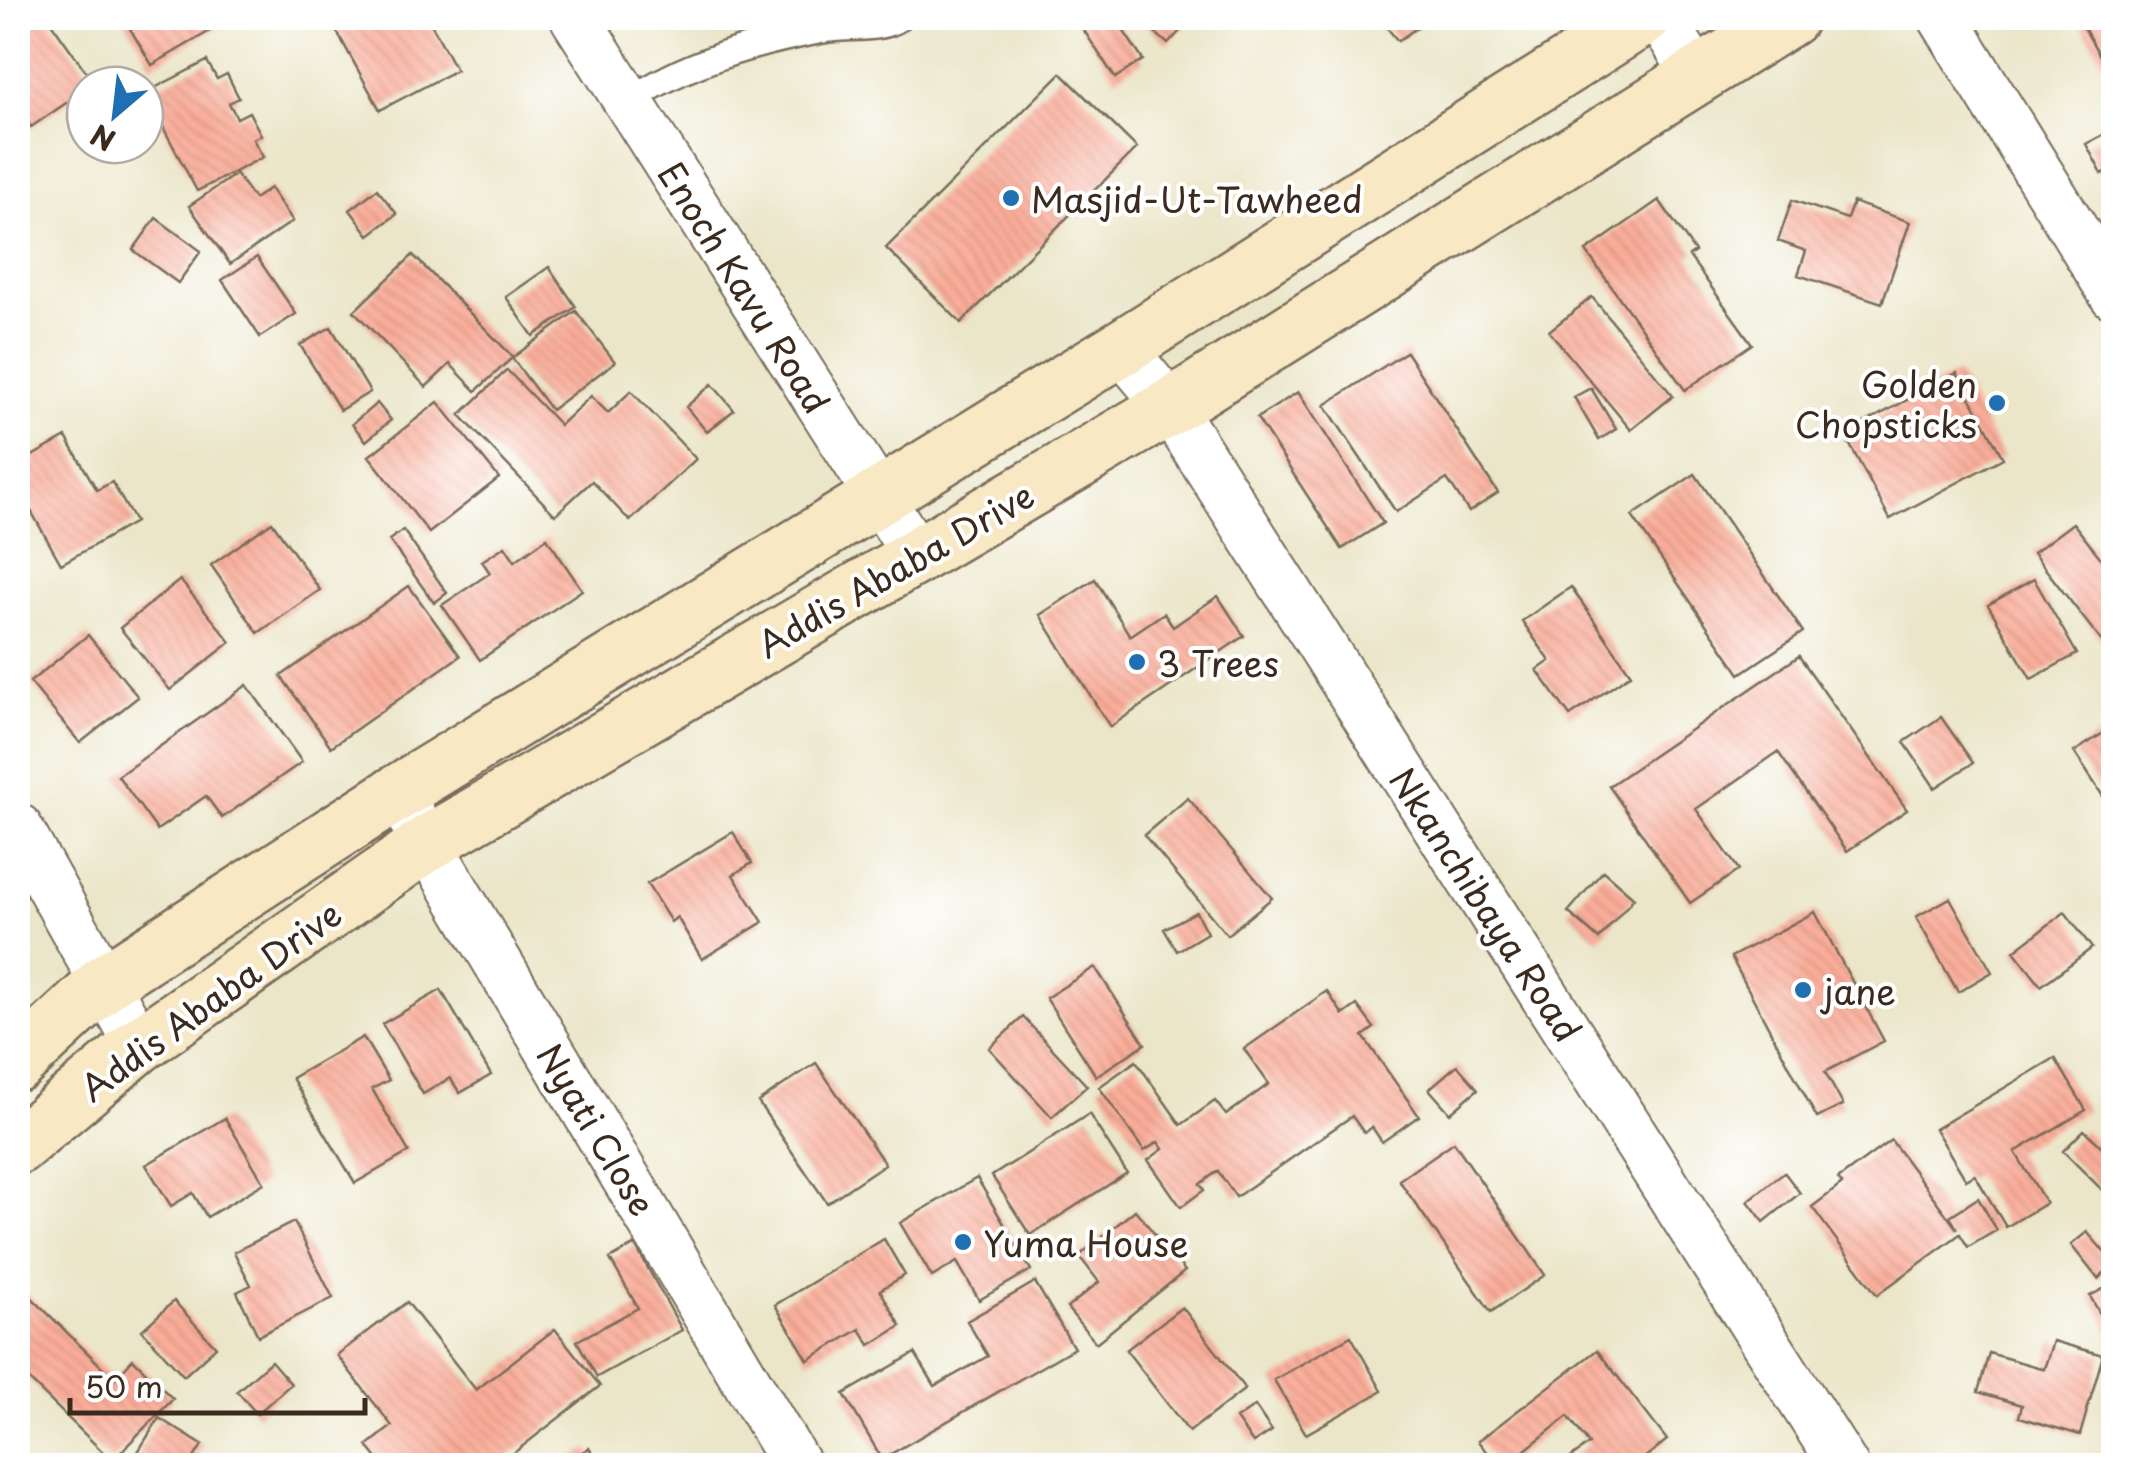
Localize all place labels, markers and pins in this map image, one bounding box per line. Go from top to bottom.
place label: Masjid-Ut-Tawheed [1031,172,1363,225]
marker: Masjid-Ut-Tawheed [1000,187,1022,209]
place label: Golden Chopsticks [1795,357,1977,450]
marker: Golden Chopsticks [1986,392,2008,414]
place label: 3 Trees [1157,636,1279,689]
marker: 3 Trees [1126,651,1148,673]
place label: jane [1819,964,1896,1017]
marker: jane [1792,979,1814,1001]
place label: Yuma House [983,1216,1189,1269]
marker: Yuma House [952,1231,974,1253]

